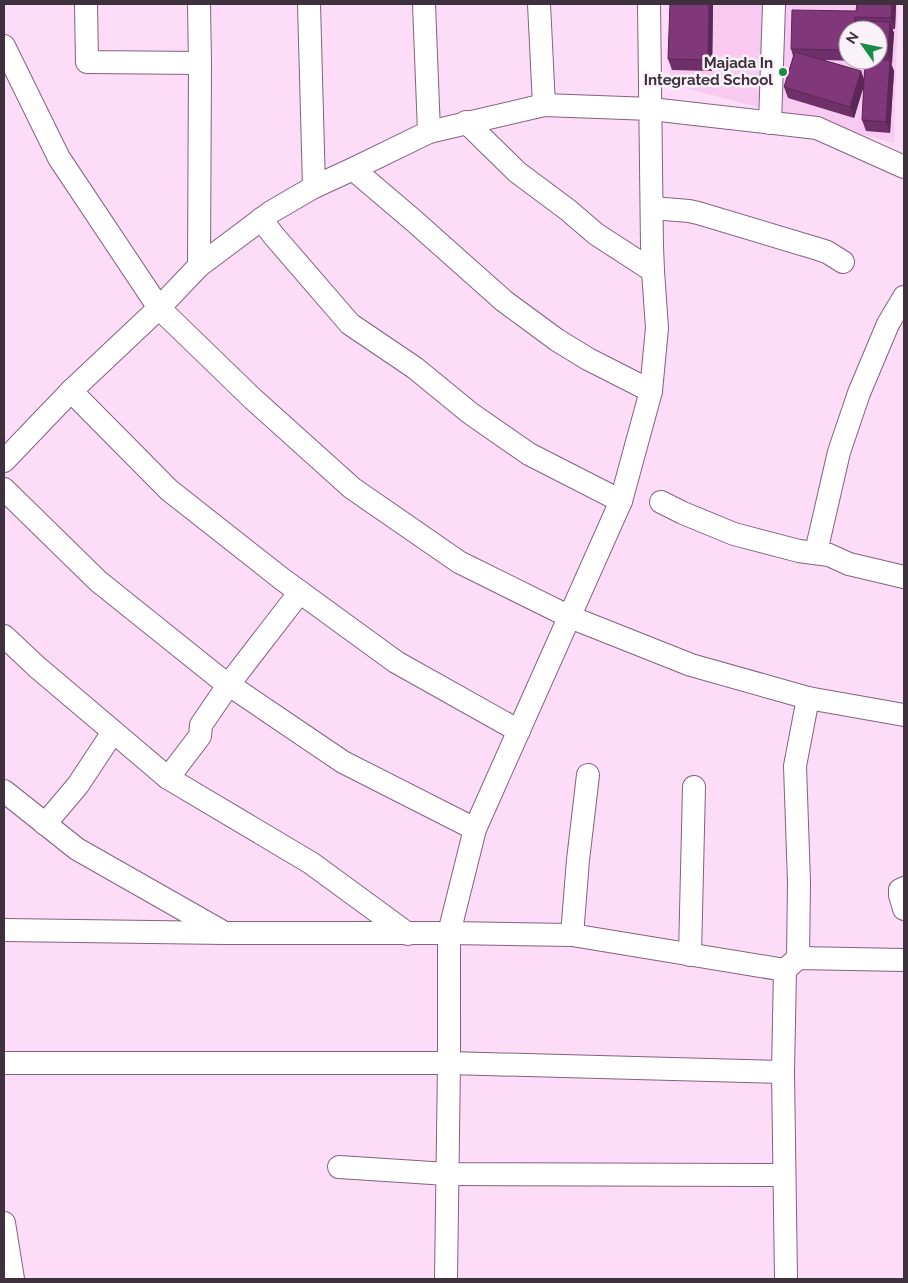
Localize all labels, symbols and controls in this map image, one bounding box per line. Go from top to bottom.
north arrow [838,20,888,70]
text: N [842,29,862,47]
place label: Majada In Integrated School [644,54,773,89]
marker: Majada In Integrated School [777,66,789,78]

